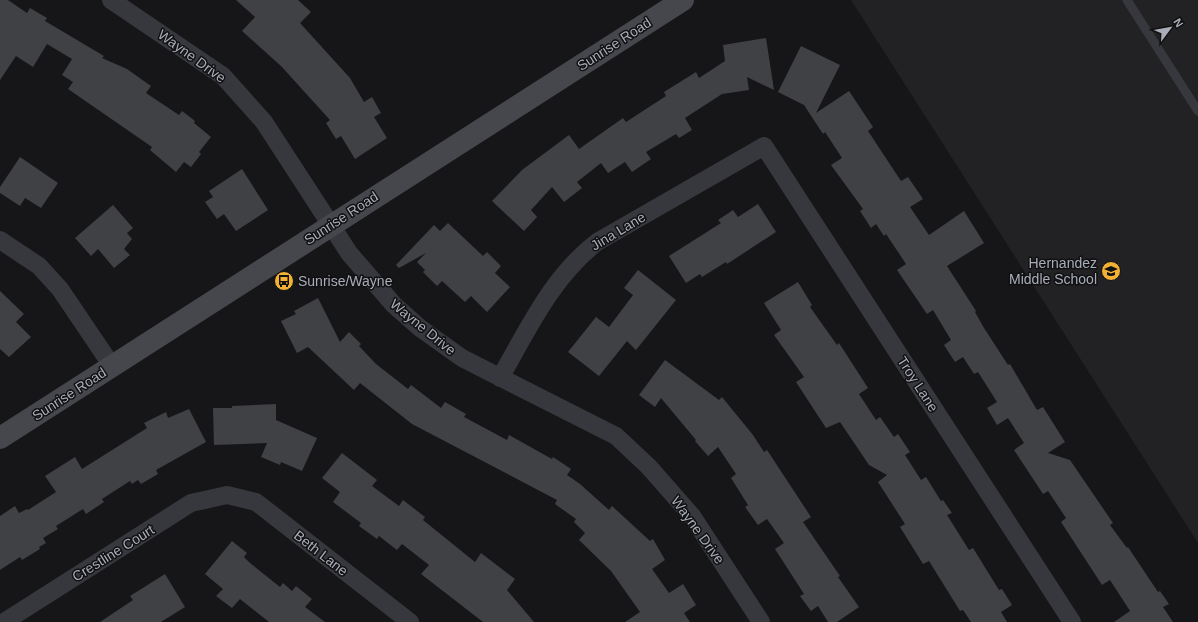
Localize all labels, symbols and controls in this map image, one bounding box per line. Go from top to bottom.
north arrow [1150,8,1190,48]
street label: Sunrise Road [574,14,654,74]
text: N [1171,16,1186,29]
street label: Wayne Drive [155,26,229,86]
street label: Sunrise Road [301,188,381,248]
street label: Jina Lane [588,208,648,253]
place label: Hernandez Middle School [1009,255,1097,287]
school or university icon: Hernandez Middle School [1100,260,1122,282]
bus stop icon: Sunrise/Wayne [273,270,295,292]
place label: Sunrise/Wayne [298,273,393,289]
street label: Wayne Drive [387,296,459,358]
street label: Troy Lane [894,353,942,415]
street label: Sunrise Road [29,364,109,424]
street label: Wayne Drive [668,493,728,567]
street label: Crestline Court [69,521,157,585]
street label: Beth Lane [291,527,351,579]

